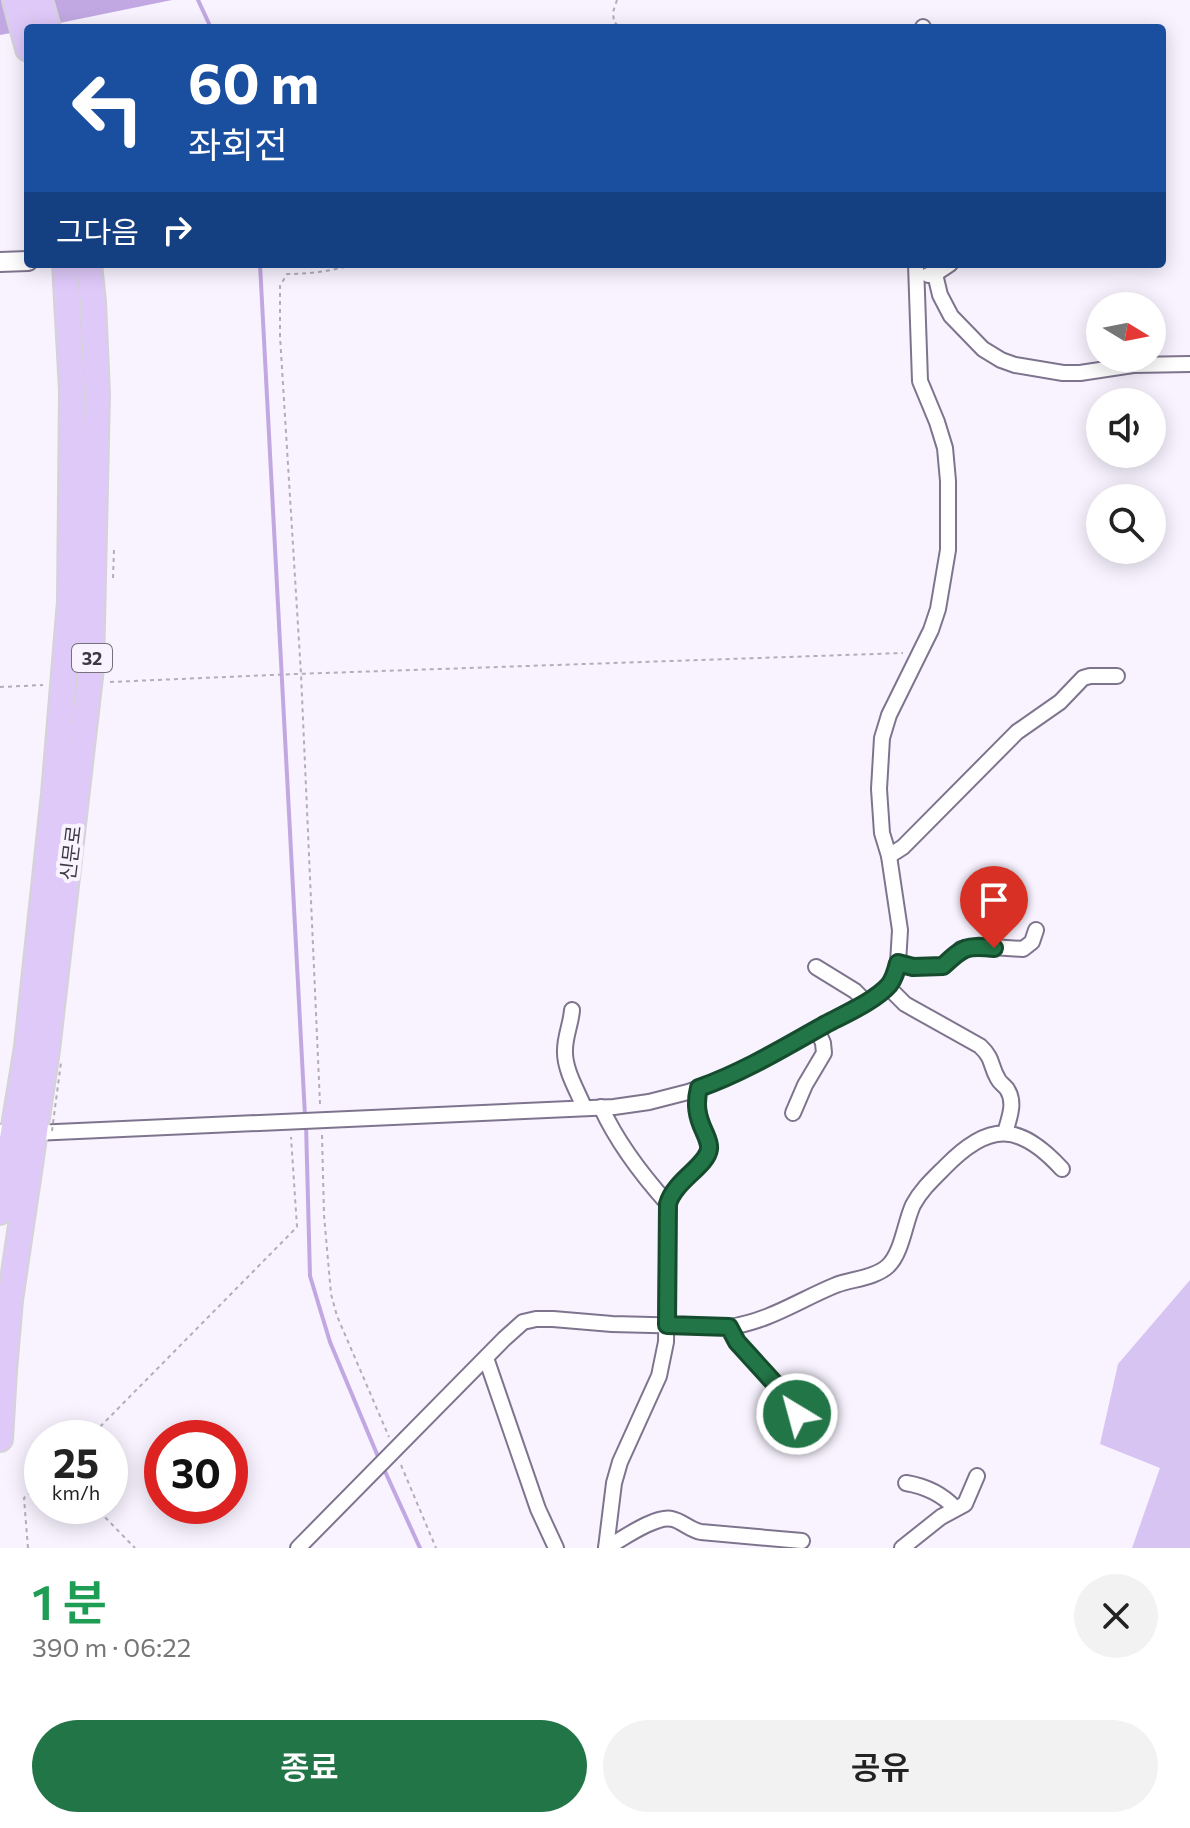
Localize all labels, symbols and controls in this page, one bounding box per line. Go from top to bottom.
text: 60 m [188,47,319,116]
icon: left [56,56,160,160]
text: 좌회전 [188,121,287,165]
icon: right [155,208,199,252]
text: 그다음 [56,212,139,249]
north arrow [1086,292,1166,372]
map controls [1086,292,1166,564]
button: sound [1086,388,1166,468]
button: search [1086,484,1166,564]
road number: 32 [72,644,112,672]
street label: 신문로 [55,824,85,882]
pin [960,866,1028,948]
icon: arrive [972,878,1016,922]
position arrow [755,1372,839,1456]
speed limit sign: 30 [144,1420,248,1524]
text: 25 [53,1437,99,1486]
text: km/h [52,1480,100,1504]
text: 1 분 [32,1571,107,1630]
button: close [1074,1574,1158,1658]
text: 390 m · 06:22 [32,1631,191,1662]
button: 종료 [32,1720,587,1812]
button: 공유 [603,1720,1158,1812]

